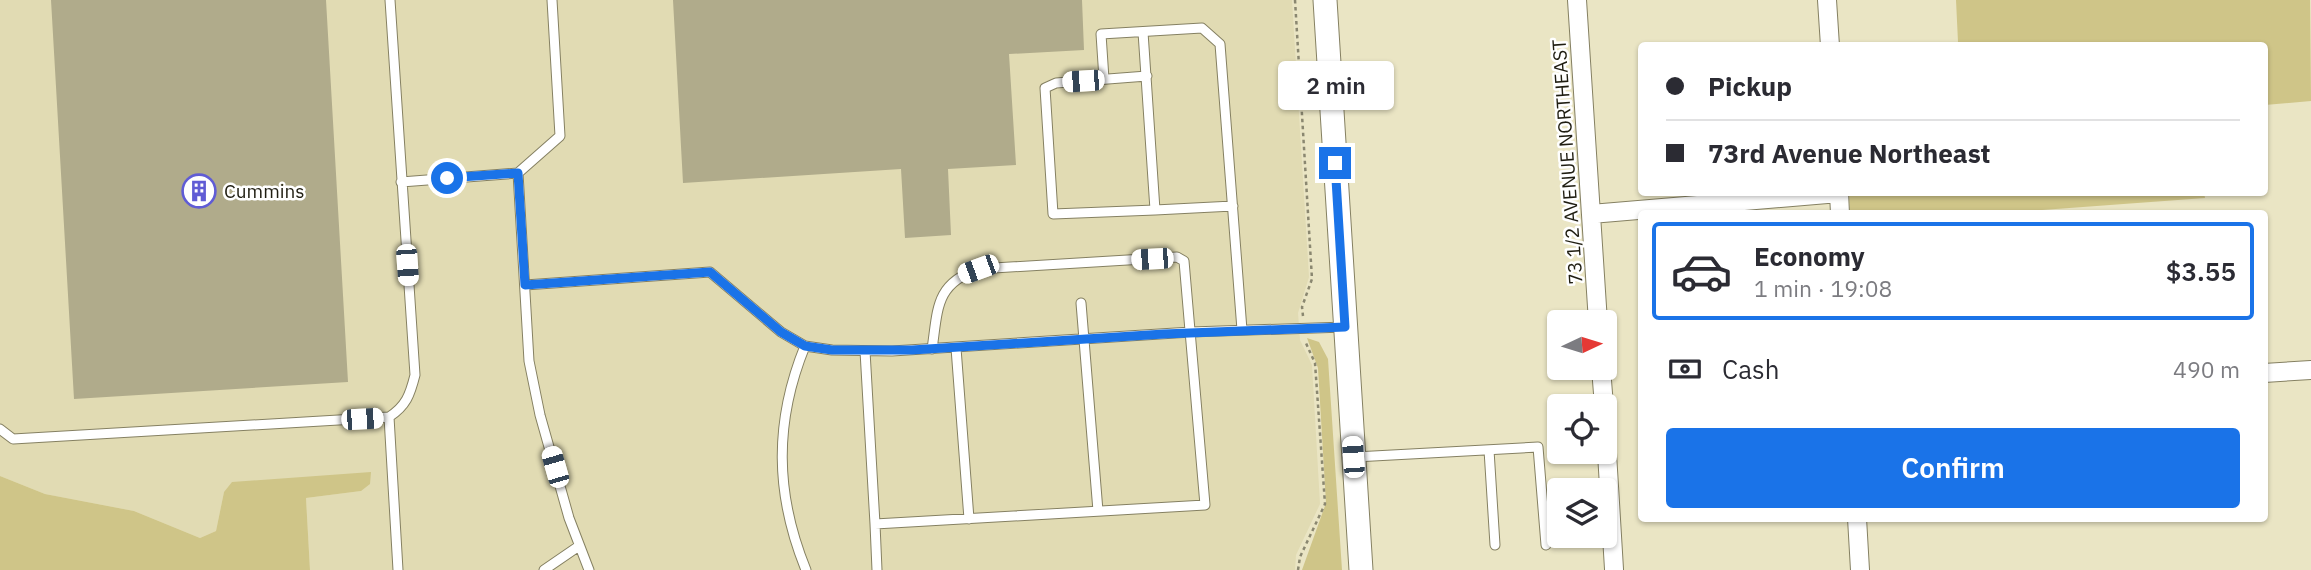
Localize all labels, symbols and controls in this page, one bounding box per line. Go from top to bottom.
street label: 73 1/2 AVENUE NORTHEAST [1546,39,1588,285]
callout: 2 min [1277,61,1393,110]
car [1062,69,1105,93]
text: Pickup [1708,69,1792,103]
text: 2 min [1306,70,1366,100]
text: 73rd Avenue Northeast [1708,136,1991,170]
route end [1319,147,1351,179]
route start [431,162,463,194]
building icon: Cummins [180,172,218,210]
place label: Cummins [224,179,305,203]
text: Economy [1754,239,1865,273]
icon: car [1670,240,1733,303]
car [396,243,419,287]
car [1131,247,1174,271]
car [955,252,1002,286]
text: $3.55 [2166,254,2236,288]
text: 1 min · 19:08 [1754,273,1892,303]
north arrow [1547,310,1617,380]
map controls [1547,310,1617,548]
icon: cash [1666,350,1704,388]
text: Cash [1722,352,1779,386]
text: 490 m [2173,354,2240,384]
button: locate [1547,394,1617,464]
car [341,407,384,431]
button: Confirm [1666,428,2240,508]
car [1342,435,1365,479]
car [540,444,571,490]
button: layers [1547,478,1617,548]

